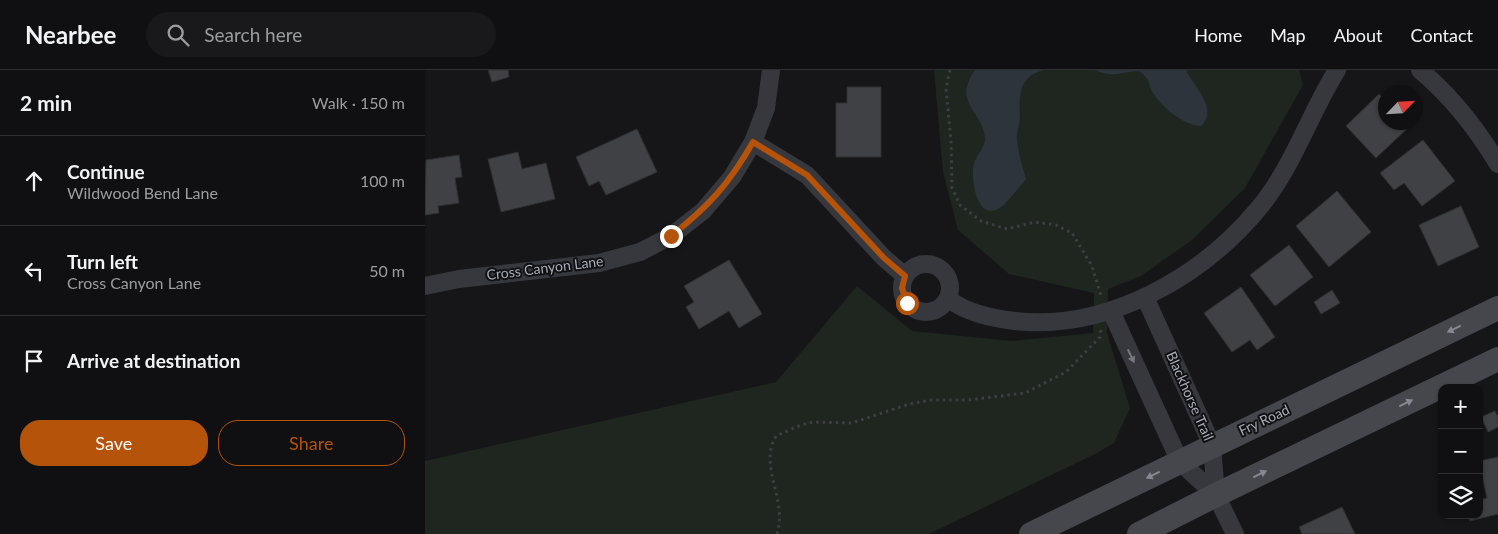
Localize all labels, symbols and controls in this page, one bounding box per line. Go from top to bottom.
search box [146,12,496,57]
text: Nearbee [25,20,116,49]
icon: search [164,21,192,49]
text: Search here [204,23,302,46]
text: Home [1194,24,1242,46]
text: Map [1270,24,1306,46]
text: About [1334,24,1383,46]
text: Contact [1411,24,1473,46]
north arrow [1378,85,1423,130]
text: 2 min [20,90,72,115]
text: Walk · 150 m [312,93,405,112]
text: Continue [67,160,145,183]
icon: ahead [20,167,48,195]
text: 100 m [360,171,405,190]
text: Wildwood Bend Lane [67,183,218,202]
route end [660,225,683,248]
text: Turn left [67,250,138,273]
street label: Cross Canyon Lane [486,252,604,283]
icon: left [20,257,48,285]
text: 50 m [369,261,405,280]
text: Cross Canyon Lane [67,273,201,292]
route start [896,292,919,315]
one-way arrow [1447,326,1461,334]
icon: arrive [20,347,48,375]
text: Arrive at destination [67,349,240,372]
one-way arrow [1127,349,1135,363]
street label: Blackhorse Trail [1163,349,1218,443]
map controls [1438,384,1483,519]
button: + [1438,384,1483,429]
one-way arrow [1399,399,1413,407]
street label: Fry Road [1236,400,1292,439]
button: Save [20,420,208,466]
button: Share [218,420,405,466]
button: − [1438,429,1483,474]
one-way arrow [1253,469,1267,477]
one-way arrow [1146,471,1161,479]
button: layers [1438,474,1483,519]

